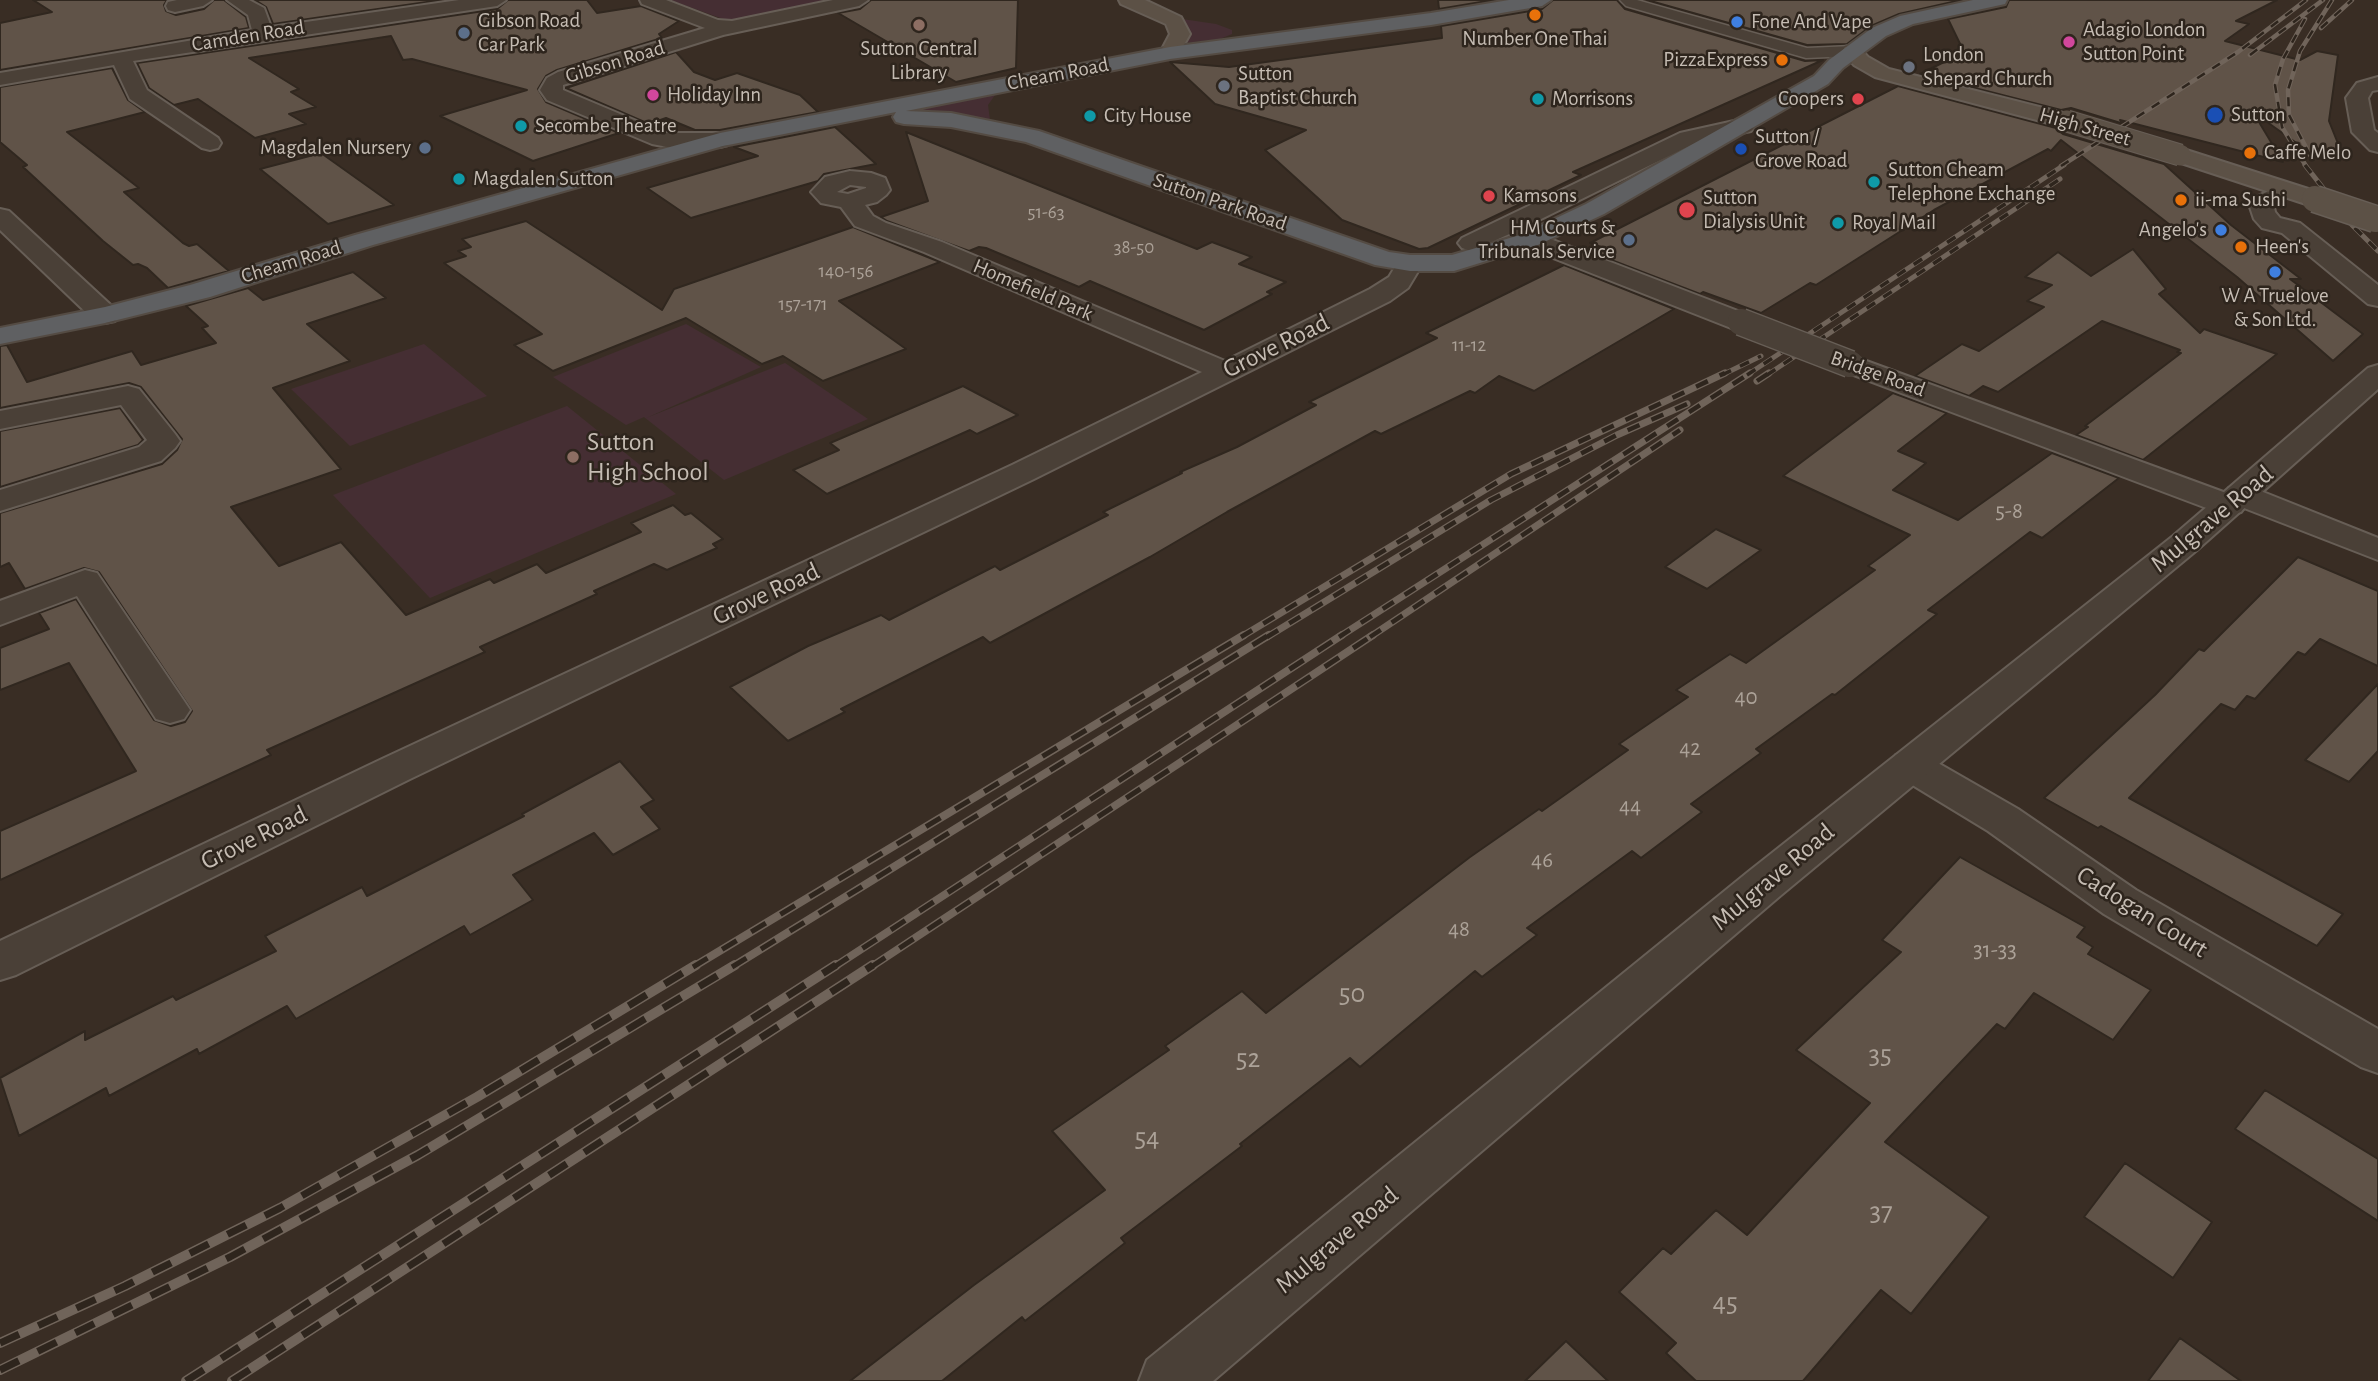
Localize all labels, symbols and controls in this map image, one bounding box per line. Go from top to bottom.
marker: Number One Thai [1527,7,1543,23]
place label: Gibson Road Car Park [478,8,580,58]
place label: Fone And Vape [1751,9,1871,35]
marker: Fone And Vape [1729,14,1745,30]
street label: Camden Road [190,15,306,57]
marker: Sutton Central Library [911,17,927,33]
place label: Adagio London Sutton Point [2083,17,2206,67]
marker: Gibson Road Car Park [456,25,472,41]
place label: Number One Thai [1462,26,1608,52]
marker: Adagio London Sutton Point [2061,34,2077,50]
street label: Gibson Road [562,35,668,89]
place label: Sutton Central Library [860,36,978,86]
place label: London Shepard Church [1923,42,2053,92]
place label: PizzaExpress [1663,47,1768,73]
street label: Cheam Road [1005,52,1111,96]
marker: PizzaExpress [1774,52,1790,68]
marker: London Shepard Church [1901,59,1917,75]
place label: Sutton Baptist Church [1238,61,1357,111]
marker: Sutton Baptist Church [1216,78,1232,94]
place label: Holiday Inn [667,82,761,108]
place label: Morrisons [1552,86,1633,112]
place label: Coopers [1778,86,1844,112]
marker: Holiday Inn [645,87,661,103]
marker: Morrisons [1530,91,1546,107]
marker: Coopers [1850,91,1866,107]
street label: High Street [2037,102,2133,152]
place label: Sutton [2231,102,2286,128]
place label: City House [1104,103,1192,129]
marker: Sutton [2205,105,2225,125]
marker: City House [1082,108,1098,124]
place label: Secombe Theatre [535,113,677,139]
marker: Secombe Theatre [513,118,529,134]
place label: Sutton / Grove Road [1755,124,1847,174]
place label: Magdalen Nursery [260,135,411,161]
marker: Magdalen Nursery [417,140,433,156]
place label: Caffe Melo [2264,140,2351,166]
marker: Sutton / Grove Road [1733,141,1749,157]
marker: Caffe Melo [2242,145,2258,161]
place label: Sutton Cheam Telephone Exchange [1888,157,2055,207]
place label: Magdalen Sutton [473,166,614,192]
street label: Sutton Park Road [1150,167,1290,237]
marker: Magdalen Sutton [451,171,467,187]
marker: Sutton Cheam Telephone Exchange [1866,174,1882,190]
place label: Kamsons [1503,183,1577,209]
place label: Sutton Dialysis Unit [1703,185,1805,235]
place label: ii-ma Sushi [2195,187,2286,213]
marker: Kamsons [1481,188,1497,204]
marker: ii-ma Sushi [2173,192,2189,208]
marker: Sutton Dialysis Unit [1677,200,1697,220]
house number: 51-63 [1027,201,1065,223]
place label: Royal Mail [1852,210,1936,236]
place label: HM Courts & Tribunals Service [1478,215,1615,265]
marker: Royal Mail [1830,215,1846,231]
place label: Angelo's [2139,217,2207,243]
marker: Angelo's [2213,222,2229,238]
marker: HM Courts & Tribunals Service [1621,232,1637,248]
place label: Heen's [2255,234,2309,260]
street label: Cheam Road [238,235,344,289]
house number: 38-50 [1114,236,1154,258]
marker: Heen's [2233,239,2249,255]
street label: Homefield Park [969,253,1097,327]
house number: 140-156 [819,260,873,282]
marker: W A Truelove & Son Ltd. [2267,264,2283,280]
place label: W A Truelove & Son Ltd. [2221,283,2329,333]
house number: 157-171 [778,293,828,315]
street label: Grove Road [1218,307,1334,385]
house number: 11-12 [1452,334,1486,356]
street label: Bridge Road [1827,345,1929,403]
place label: Sutton High School [587,426,709,488]
marker: Sutton High School [565,449,581,465]
street label: Mulgrave Road [2144,459,2280,579]
house number: 5-8 [1995,497,2023,525]
street label: Grove Road [708,556,824,632]
house number: 40 [1734,683,1758,711]
house number: 42 [1679,734,1701,762]
house number: 44 [1619,792,1641,820]
street label: Grove Road [196,799,312,877]
street label: Mulgrave Road [1705,817,1841,937]
house number: 46 [1531,846,1553,874]
street label: Cadogan Court [2071,859,2213,965]
house number: 48 [1448,915,1470,943]
house number: 31-33 [1973,936,2017,964]
house number: 50 [1339,977,1365,1011]
house number: 35 [1868,1038,1892,1072]
house number: 52 [1236,1042,1260,1076]
house number: 54 [1134,1121,1160,1155]
street label: Mulgrave Road [1269,1180,1405,1300]
house number: 37 [1869,1195,1893,1229]
house number: 45 [1712,1286,1738,1320]

